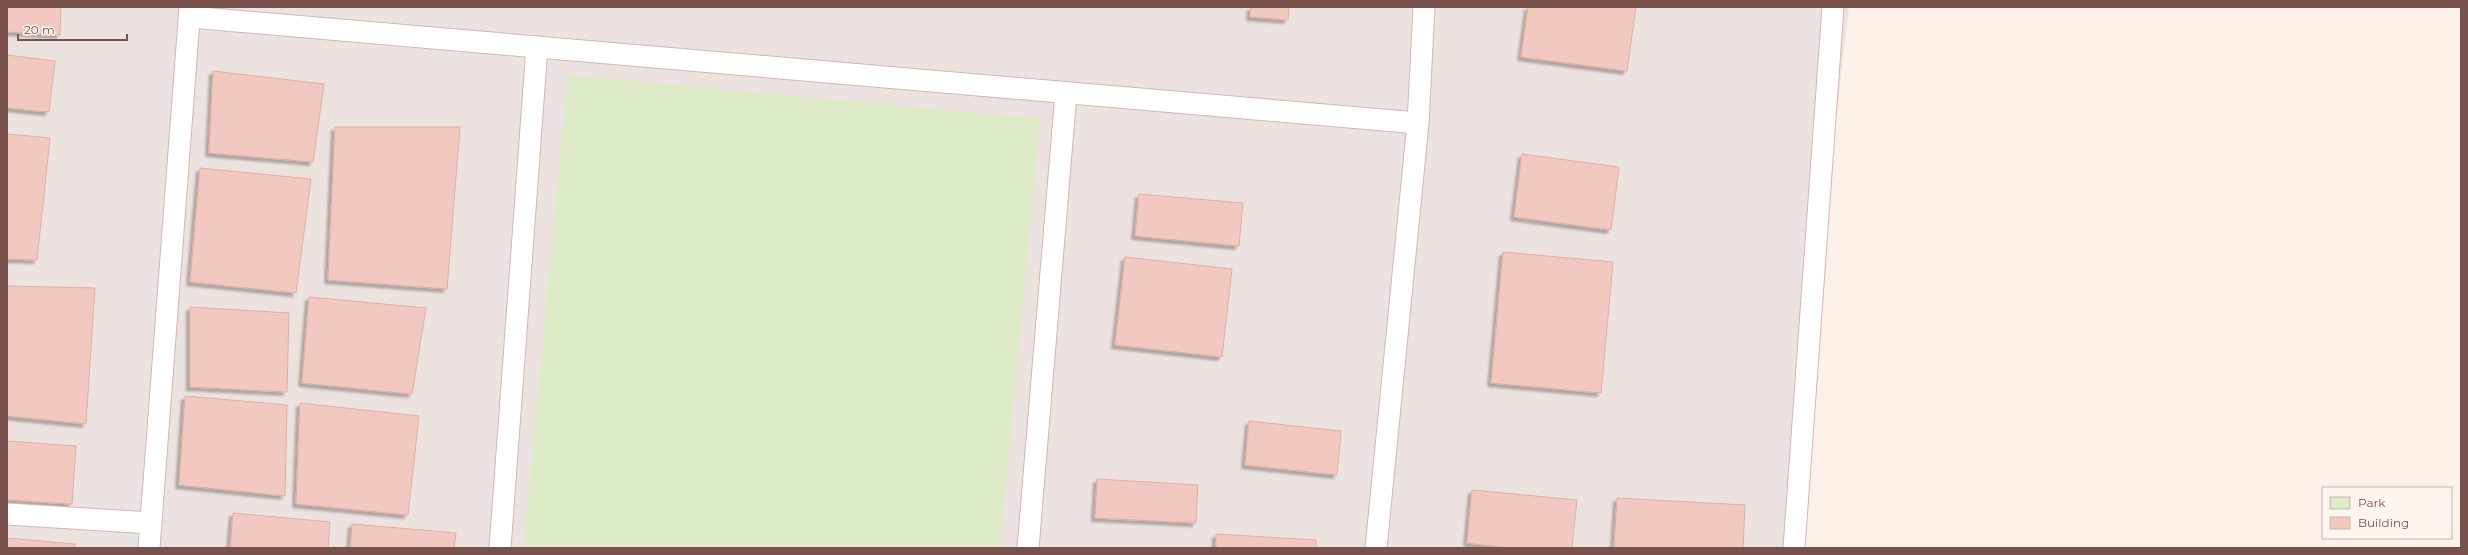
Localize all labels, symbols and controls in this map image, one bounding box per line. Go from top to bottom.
scale bar [18,16,127,42]
text: 20 m [24,22,55,37]
legend [2322,487,2452,539]
text: Park [2358,495,2386,510]
text: Building [2358,515,2409,530]

